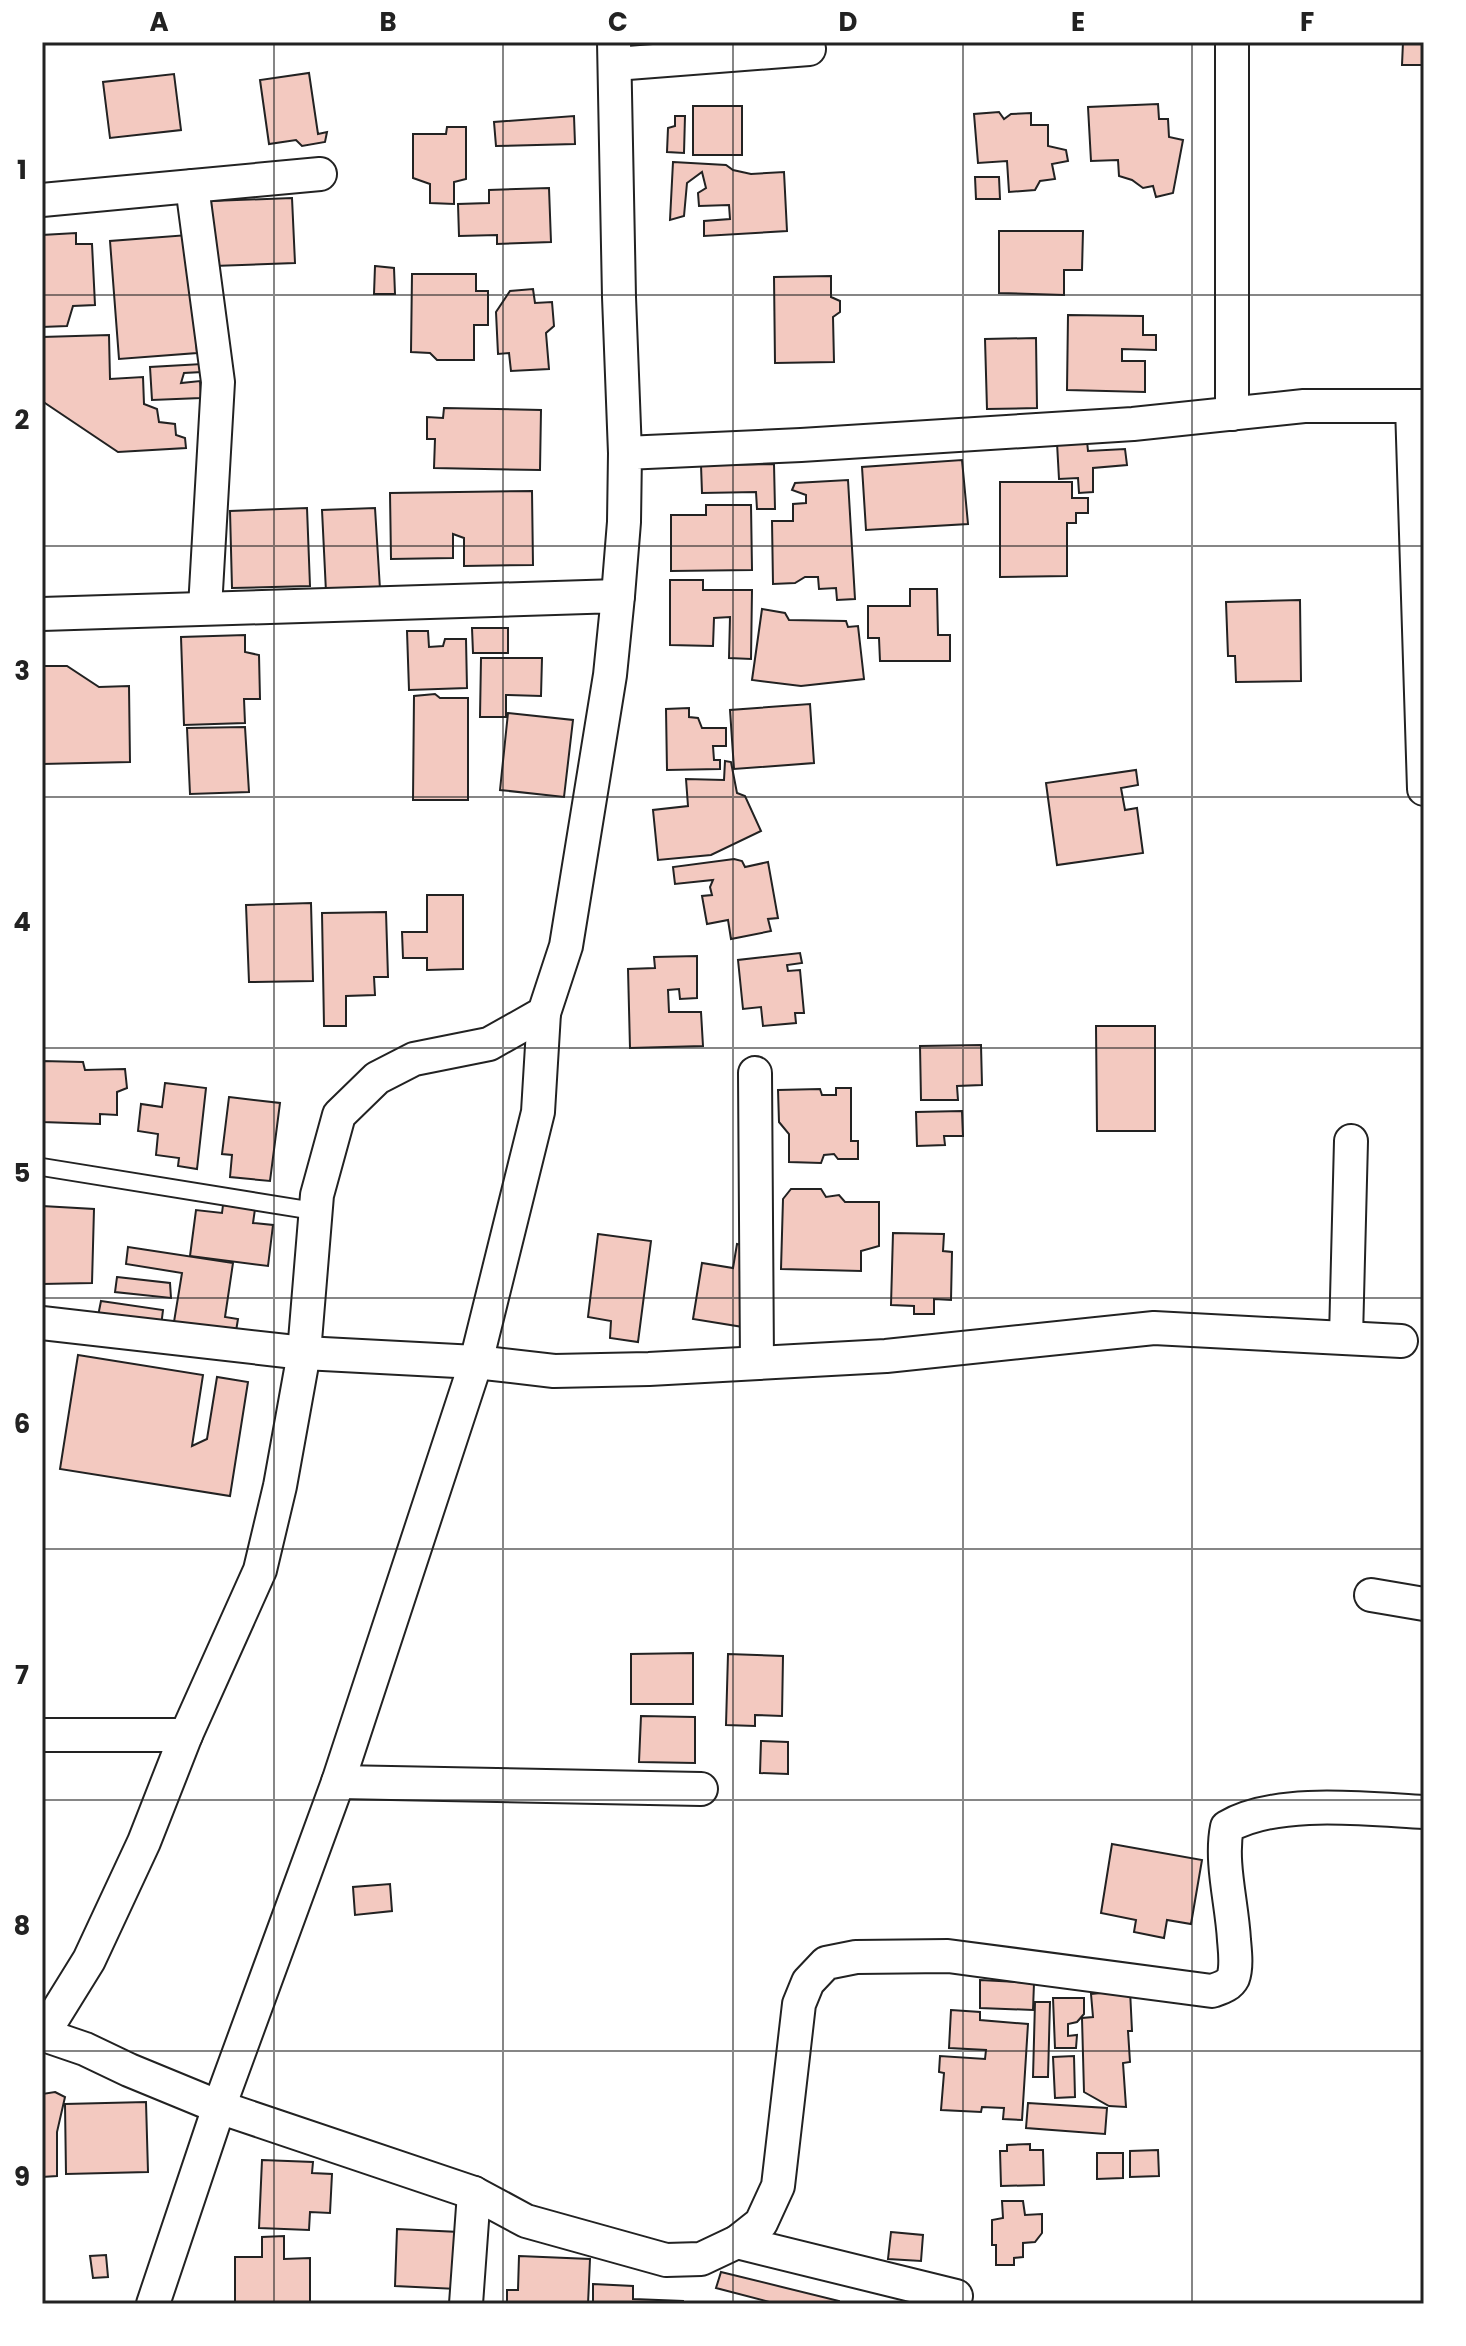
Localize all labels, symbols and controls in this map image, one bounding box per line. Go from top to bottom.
text: A [149,4,169,40]
text: B [379,4,397,40]
text: C [608,4,628,40]
text: D [839,4,858,40]
text: E [1071,4,1085,40]
text: F [1300,4,1314,40]
text: 1 [17,152,27,188]
text: 2 [15,402,30,438]
text: 3 [14,653,30,689]
text: 4 [13,904,31,940]
text: 5 [14,1155,30,1191]
text: 6 [14,1406,30,1442]
text: 7 [15,1657,29,1693]
text: 8 [14,1908,30,1944]
text: 9 [14,2159,30,2195]

